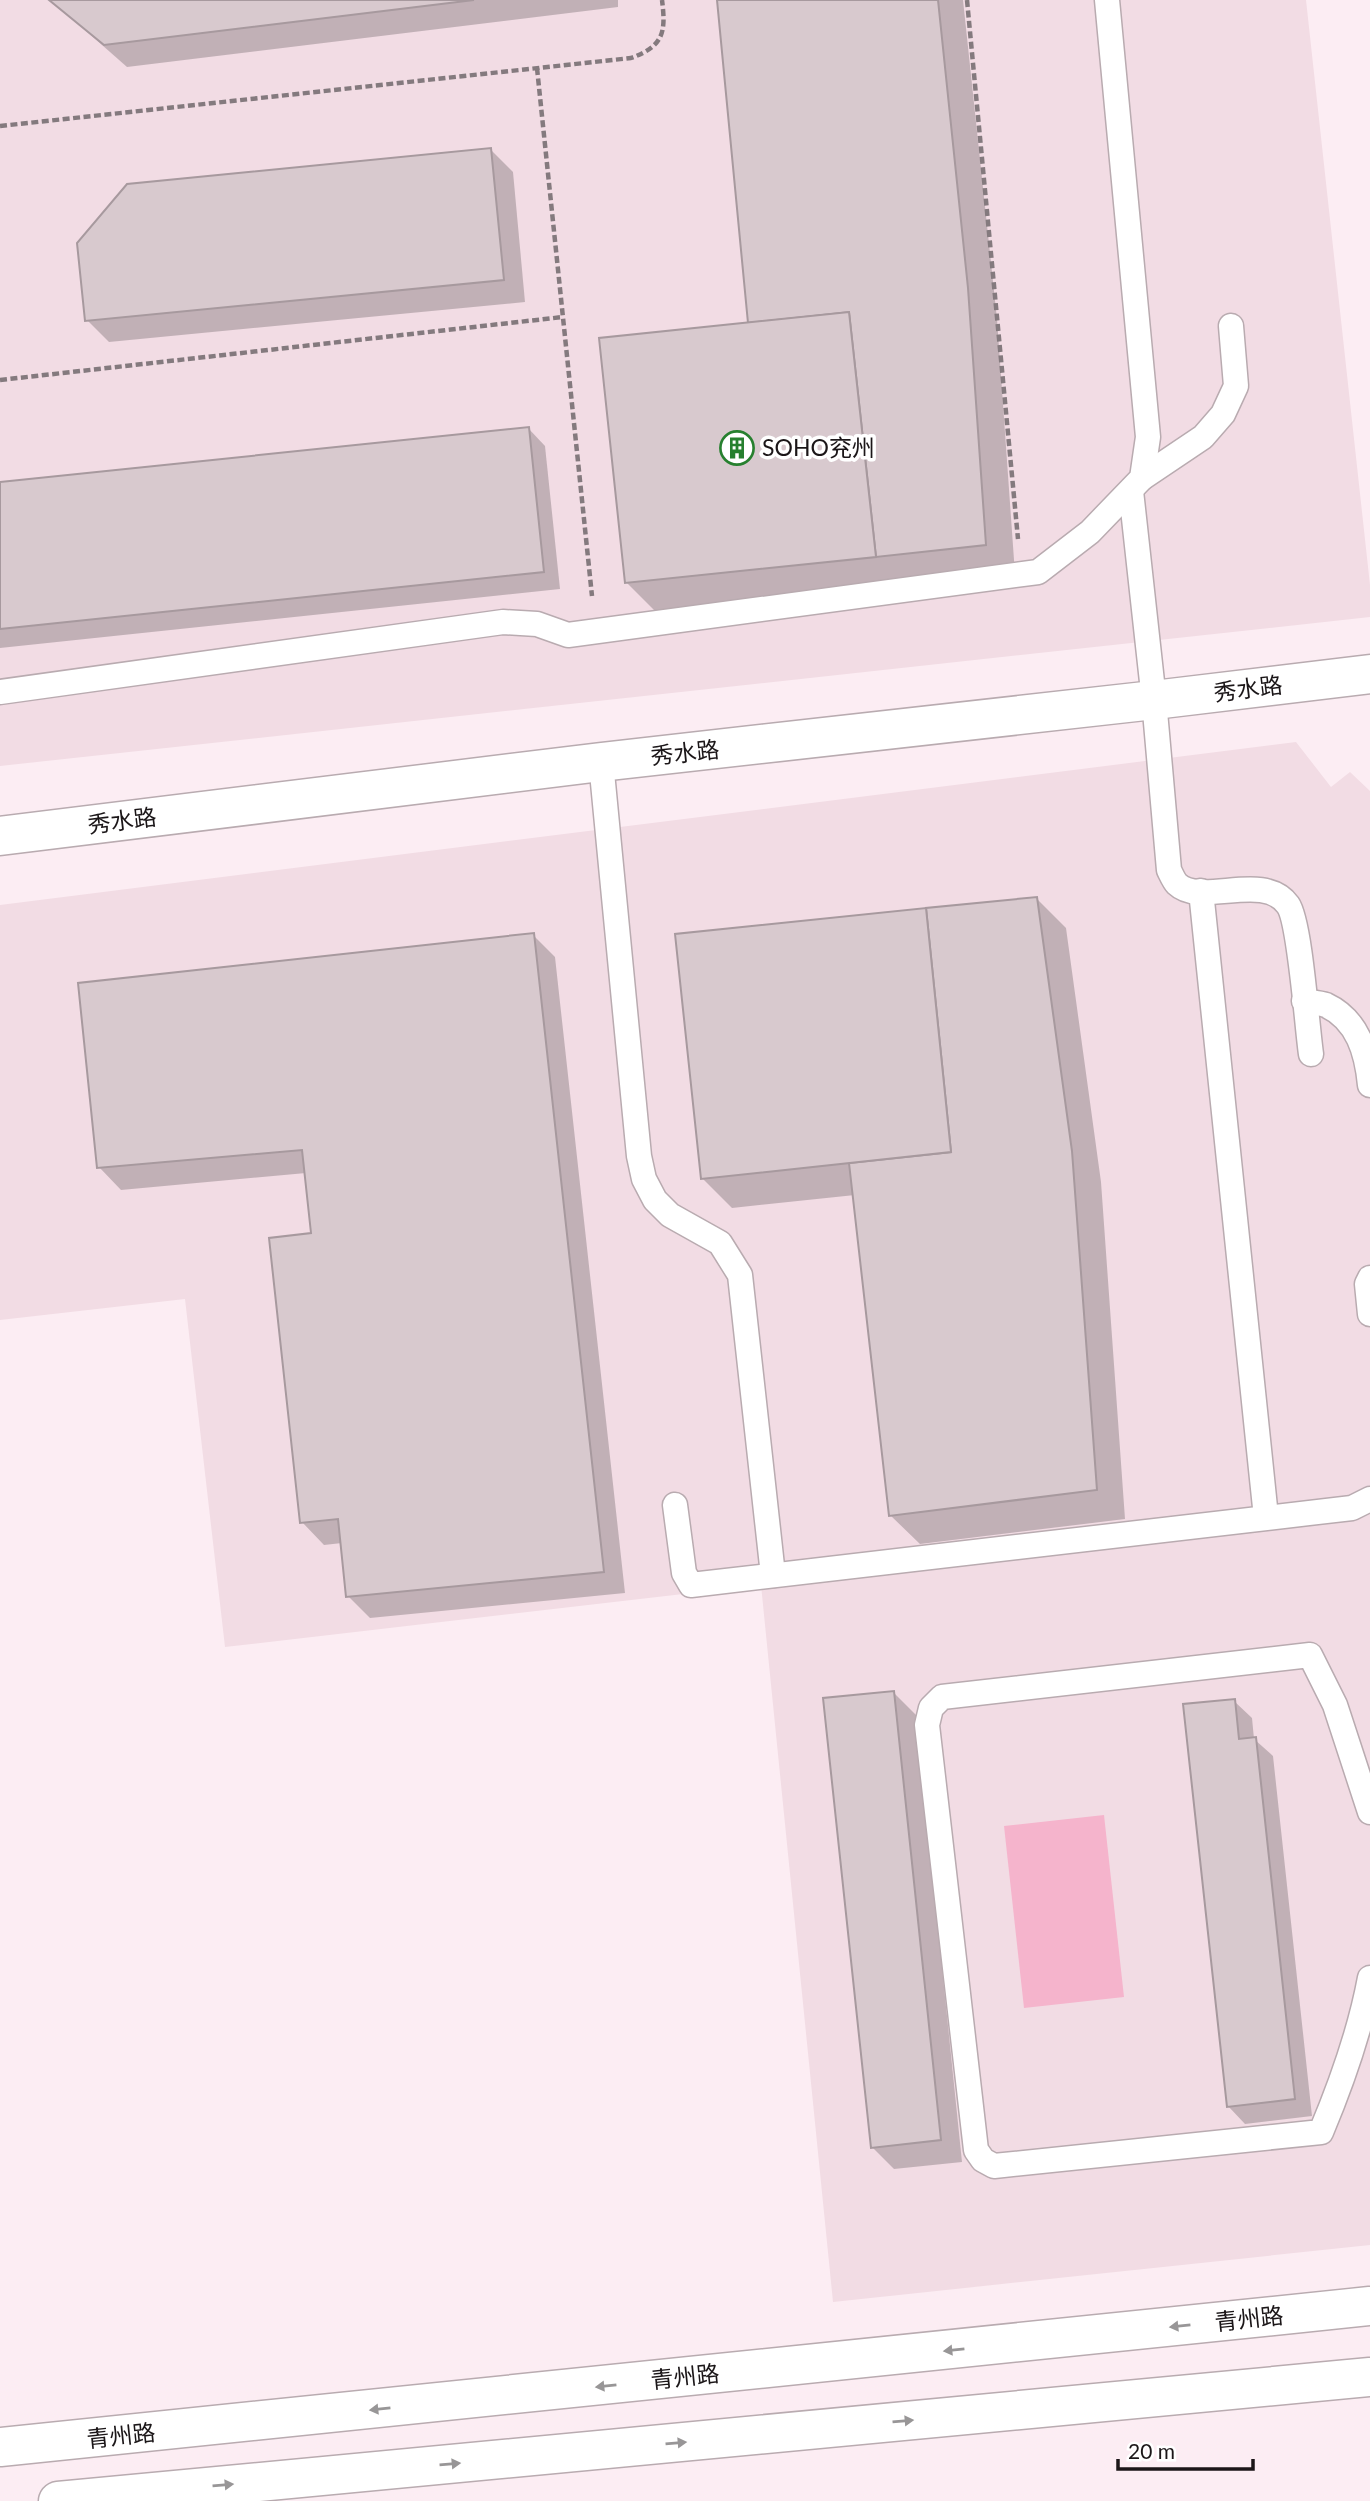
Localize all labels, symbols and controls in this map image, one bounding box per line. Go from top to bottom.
building icon: SOHO兖州 [718,429,756,467]
place label: SOHO兖州 [762,433,875,461]
street label: 秀水路 [1212,670,1284,706]
street label: 秀水路 [649,734,721,770]
street label: 秀水路 [86,802,158,838]
street label: 青州路 [1213,2300,1285,2336]
one-way arrow [1169,2321,1191,2332]
one-way arrow [943,2344,965,2355]
street label: 青州路 [649,2358,721,2394]
one-way arrow [595,2380,617,2391]
one-way arrow [368,2404,390,2415]
one-way arrow [892,2415,914,2426]
street label: 青州路 [85,2417,157,2453]
scale bar [1118,2428,1253,2472]
one-way arrow [666,2437,688,2448]
text: 20 m [1128,2438,1175,2463]
one-way arrow [439,2458,461,2469]
one-way arrow [213,2480,235,2491]

